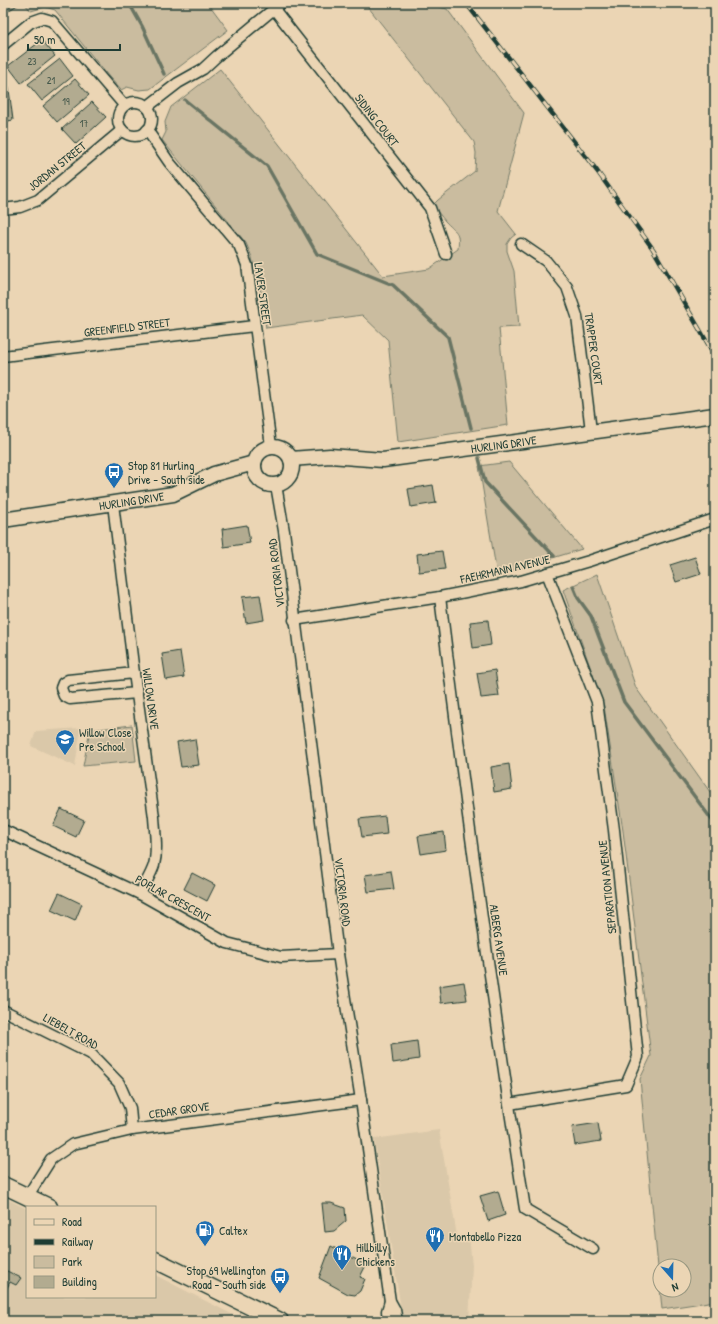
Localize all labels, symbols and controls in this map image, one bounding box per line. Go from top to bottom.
scale bar [28,26,120,52]
text: 50 m [34,31,55,48]
house number: 23 [27,55,37,68]
house number: 21 [47,74,56,87]
street label: SIDING COURT [351,90,403,150]
house number: 19 [62,95,70,108]
house number: 17 [80,117,88,130]
street label: JORDAN STREET [24,137,90,195]
street label: LAVER STREET [250,261,276,327]
street label: TRAPPER COURT [581,312,608,387]
street label: GREENFIELD STREET [83,313,171,341]
street label: HURLING DRIVE [470,431,538,457]
place label: Stop 81 Hurling Drive - South side [128,457,205,488]
bus stop icon: Stop 81 Hurling Drive - South side [103,461,125,489]
street label: HURLING DRIVE [98,487,166,514]
street label: VICTORIA ROAD [263,537,289,608]
street label: FAEHRMANN AVENUE [458,550,552,588]
street label: WILLOW DRIVE [138,667,164,732]
place label: Willow Close Pre School [79,724,132,755]
school or university icon: Willow Close Pre School [54,728,76,756]
street label: SEPARATION AVENUE [594,839,620,935]
street label: VICTORIA ROAD [330,857,356,928]
street label: POPLAR CRESCENT [132,870,214,926]
street label: ALBERG AVENUE [486,903,513,977]
street label: LIEBELT ROAD [40,1009,102,1053]
street label: CEDAR GROVE [147,1097,211,1123]
legend [26,1206,156,1298]
text: Road [62,1213,82,1230]
fuel station icon: Caltex [194,1219,216,1247]
place label: Caltex [219,1222,248,1239]
restaurant icon: Montabello Pizza [424,1225,446,1253]
place label: Montabello Pizza [449,1228,521,1245]
text: Railway [62,1233,93,1250]
place label: Hillbilly Chickens [356,1239,395,1270]
restaurant icon: Hillbilly Chickens [331,1243,353,1271]
text: Park [62,1253,82,1270]
north arrow [652,1258,692,1298]
place label: Stop 69 Wellington Road - South side [186,1262,266,1293]
bus stop icon: Stop 69 Wellington Road - South side [269,1266,291,1294]
text: Building [62,1273,97,1290]
text: N [670,1280,681,1295]

